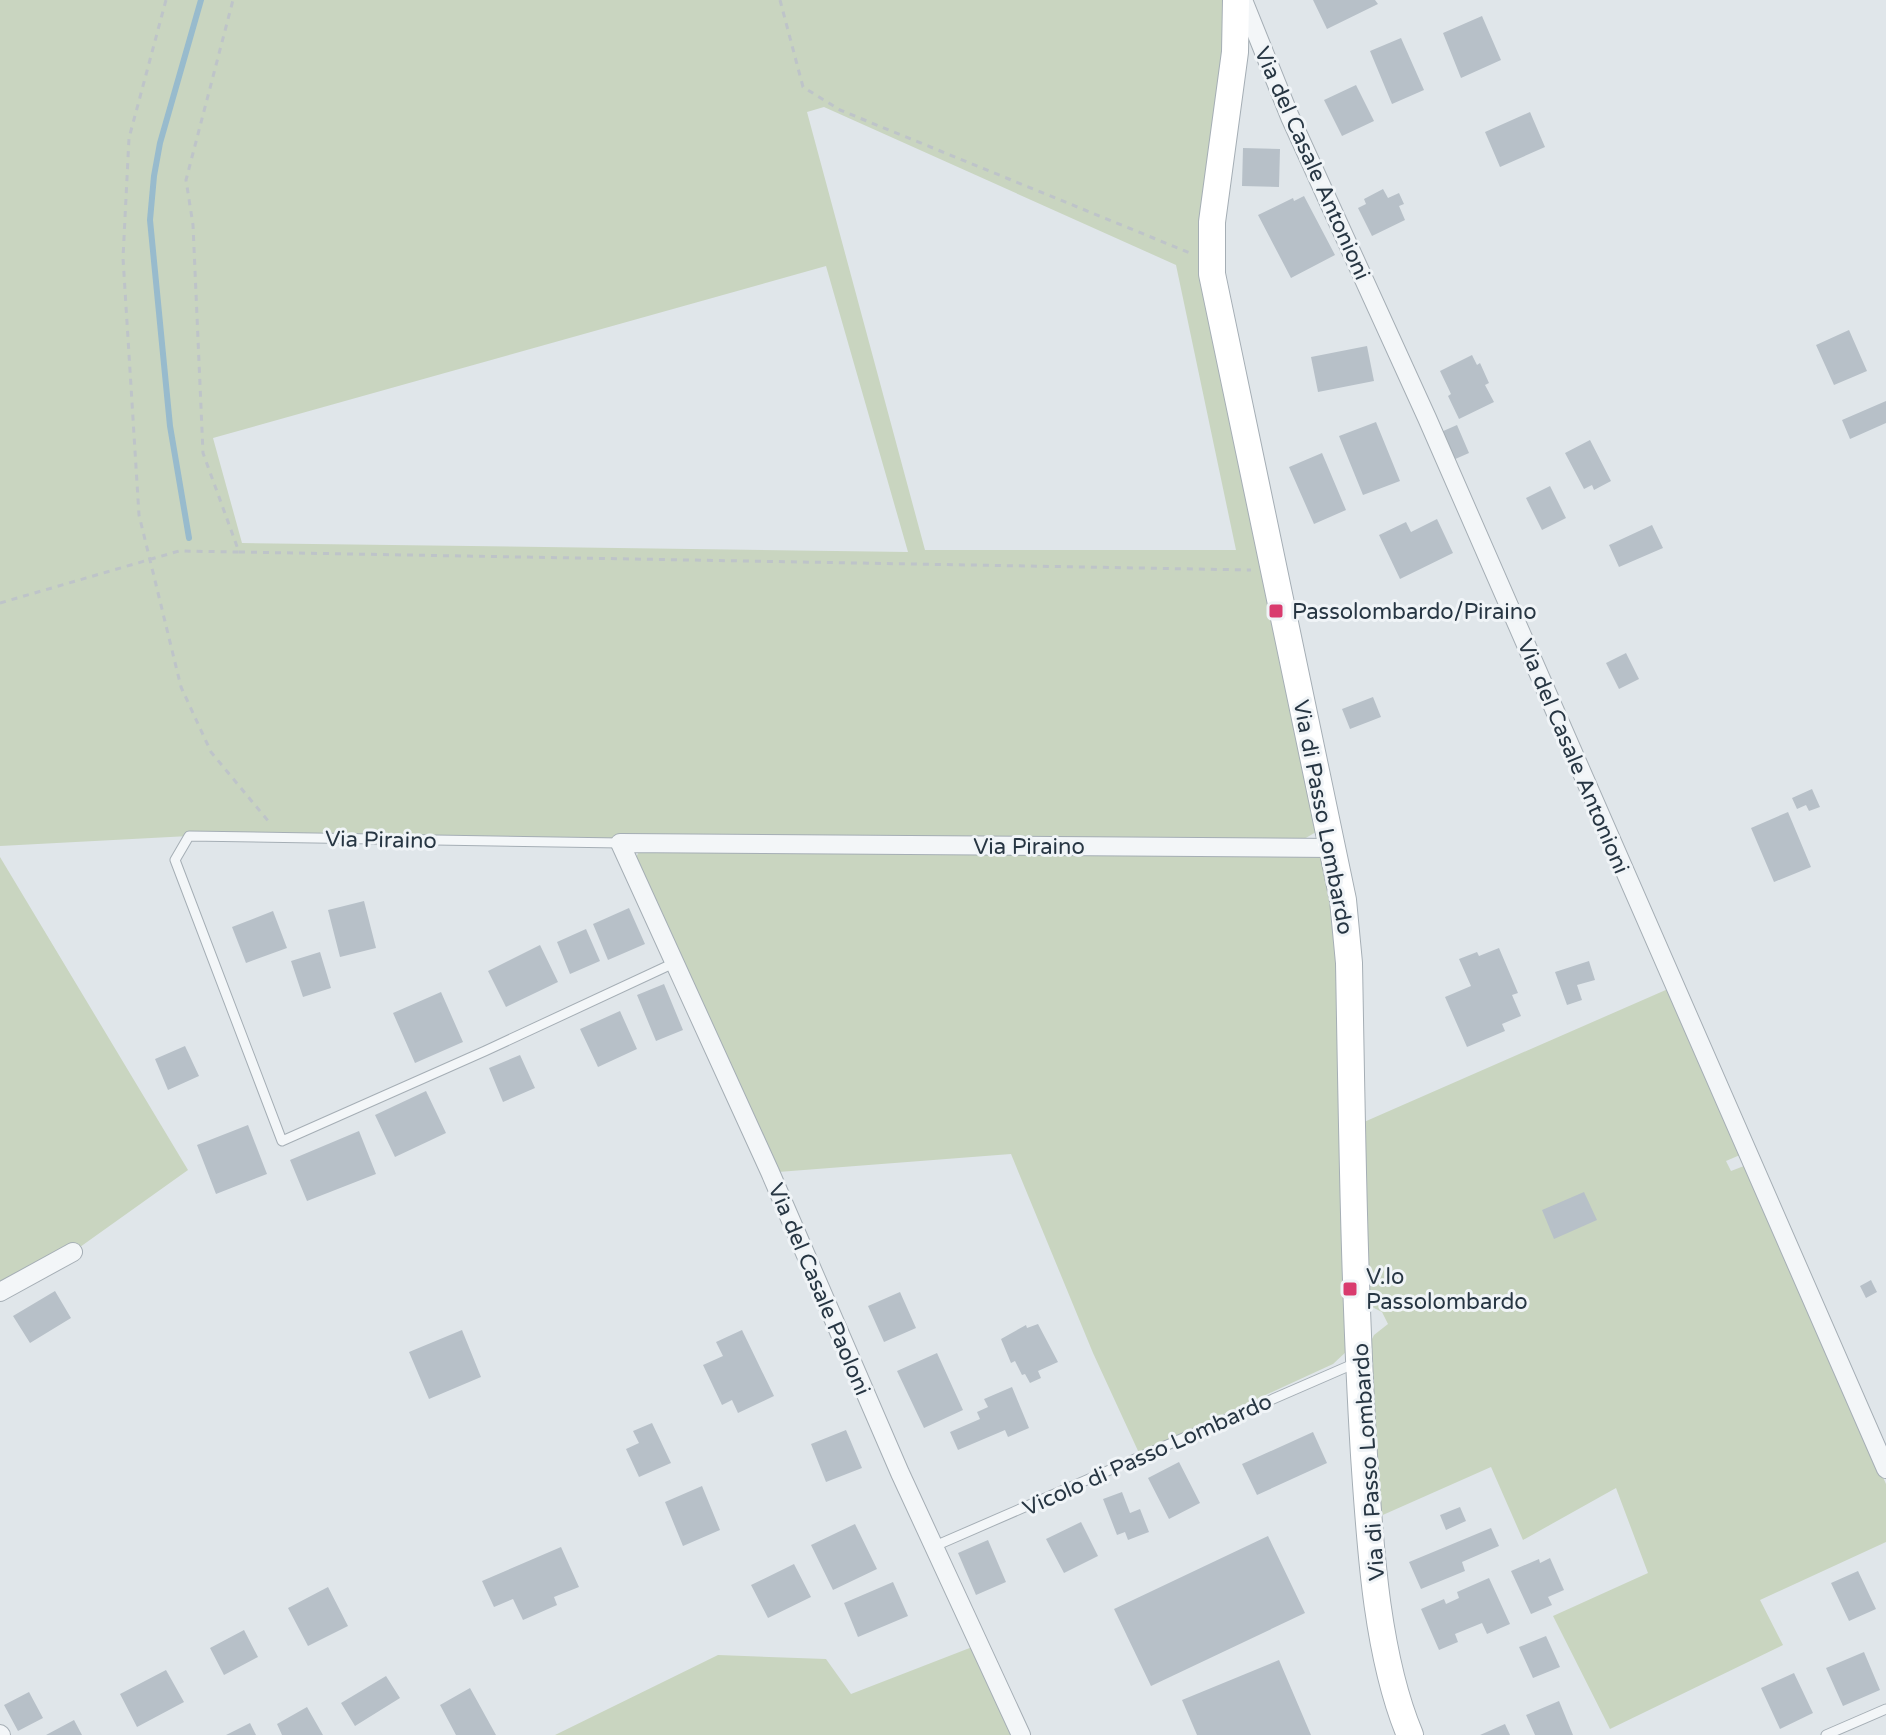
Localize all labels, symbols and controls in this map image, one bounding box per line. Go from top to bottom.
street label: Via del Casale Antonioni [1249,43,1375,284]
place label: Passolombardo/Piraino [1292,599,1537,625]
marker: Passolombardo/Piraino [1267,602,1285,620]
street label: Via del Casale Antonioni [1512,635,1634,878]
street label: Via di Passo Lombardo [1288,698,1359,937]
street label: Via Piraino [325,826,437,854]
street label: Via Piraino [973,834,1085,860]
street label: Via del Casale Paoloni [763,1179,876,1399]
place label: V.lo Passolombardo [1366,1264,1528,1315]
marker: V.lo Passolombardo [1341,1280,1359,1298]
street label: Via di Passo Lombardo [1348,1342,1390,1582]
street label: Vicolo di Passo Lombardo [1019,1388,1276,1522]

